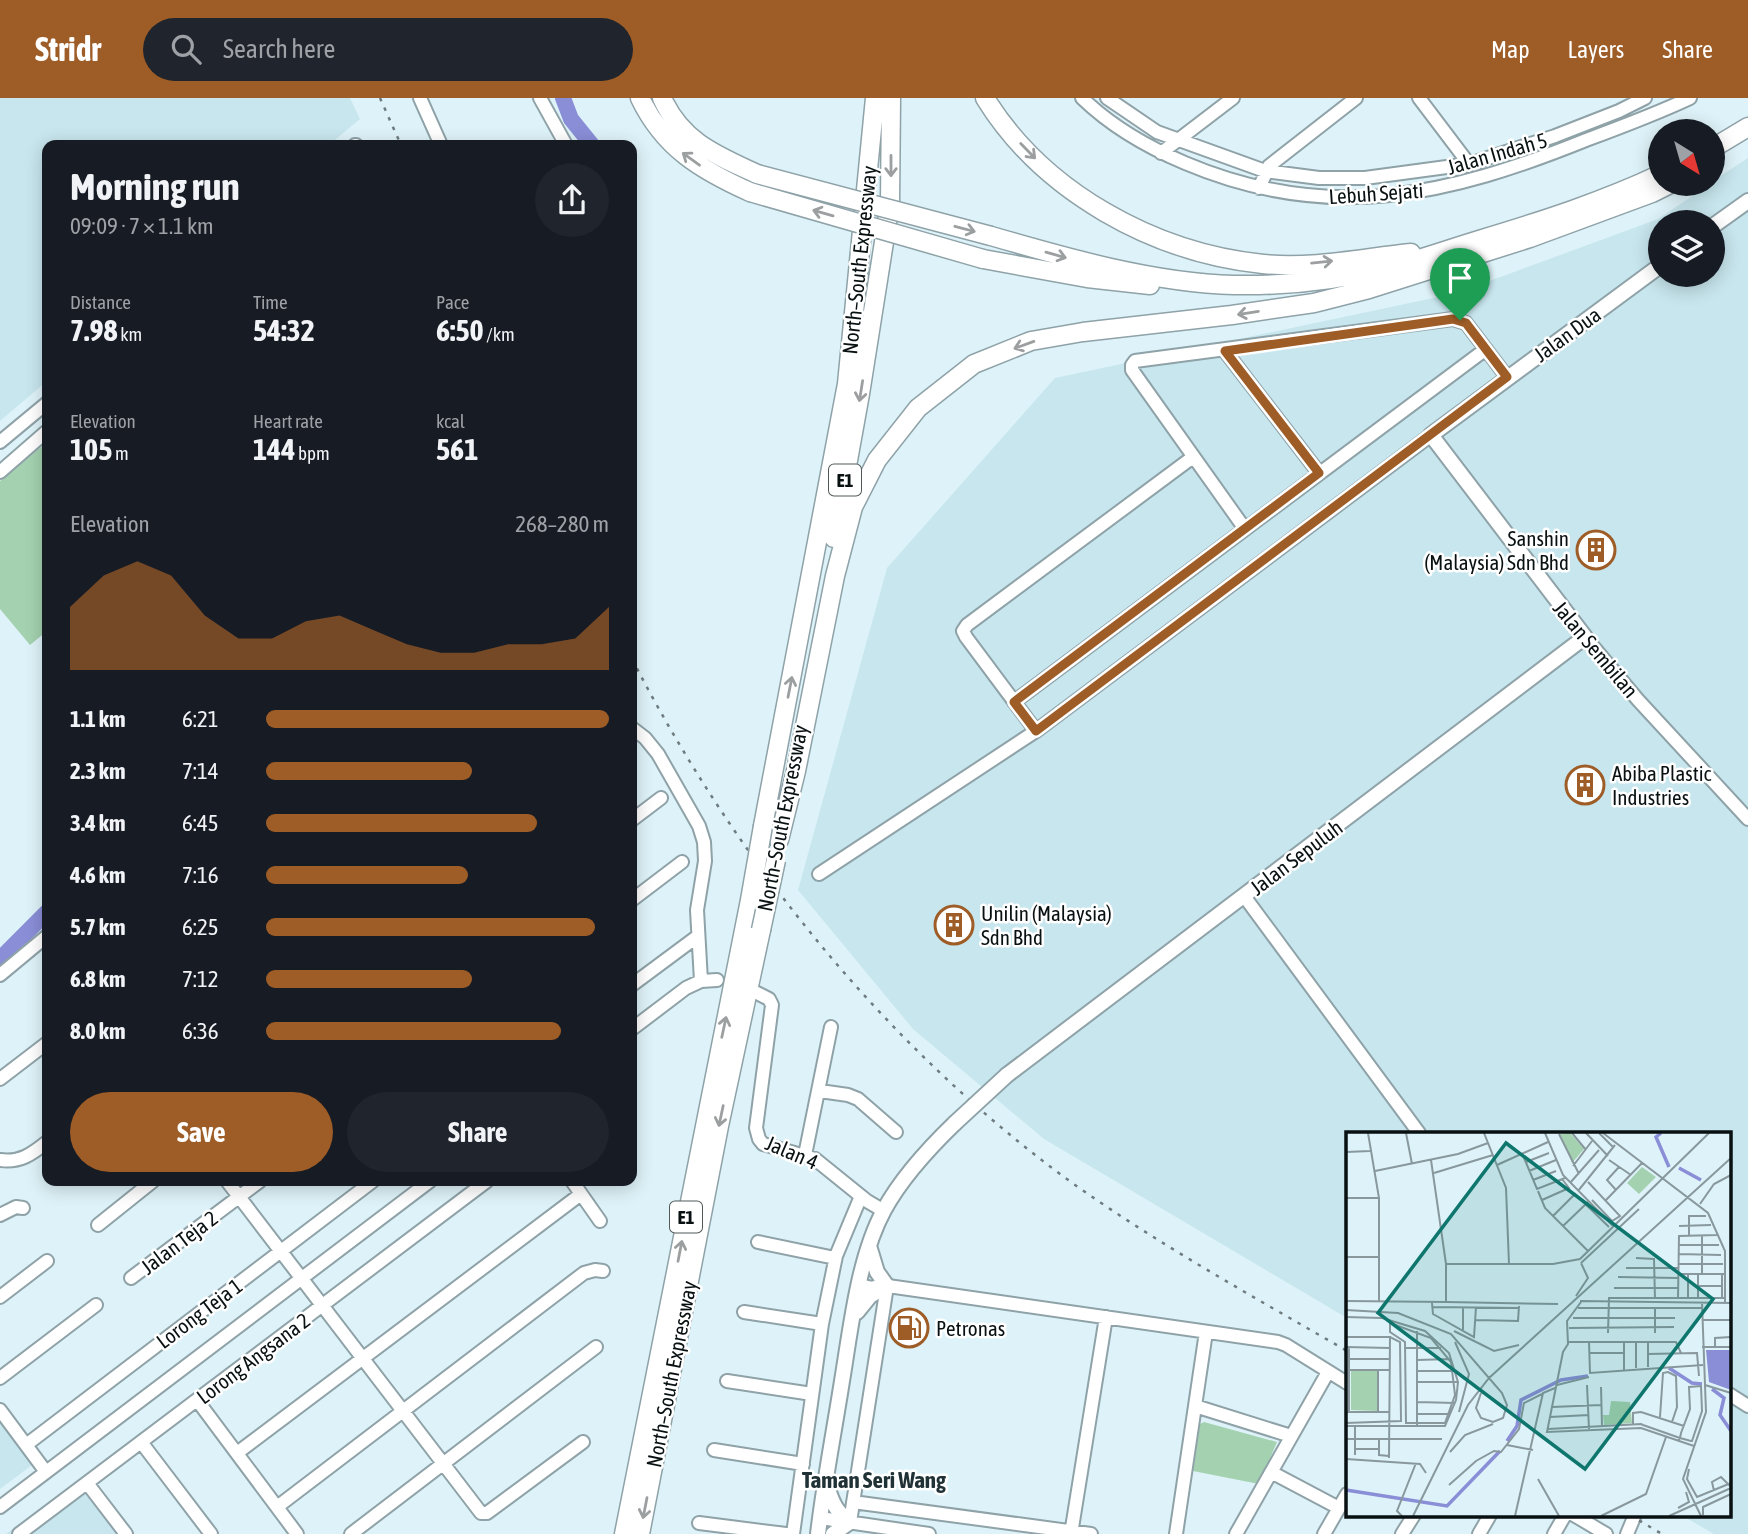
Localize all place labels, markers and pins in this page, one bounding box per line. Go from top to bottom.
pin [1430,248,1490,320]
place label: Sanshin (Malaysia) Sdn Bhd [1424,526,1569,574]
building icon: Sanshin (Malaysia) Sdn Bhd [1575,529,1617,571]
place label: Abiba Plastic Industries [1612,761,1712,809]
building icon: Abiba Plastic Industries [1564,764,1606,806]
place label: Unilin (Malaysia) Sdn Bhd [981,901,1112,949]
building icon: Unilin (Malaysia) Sdn Bhd [933,904,975,946]
fuel station icon: Petronas [888,1307,930,1349]
place label: Petronas [936,1316,1005,1340]

